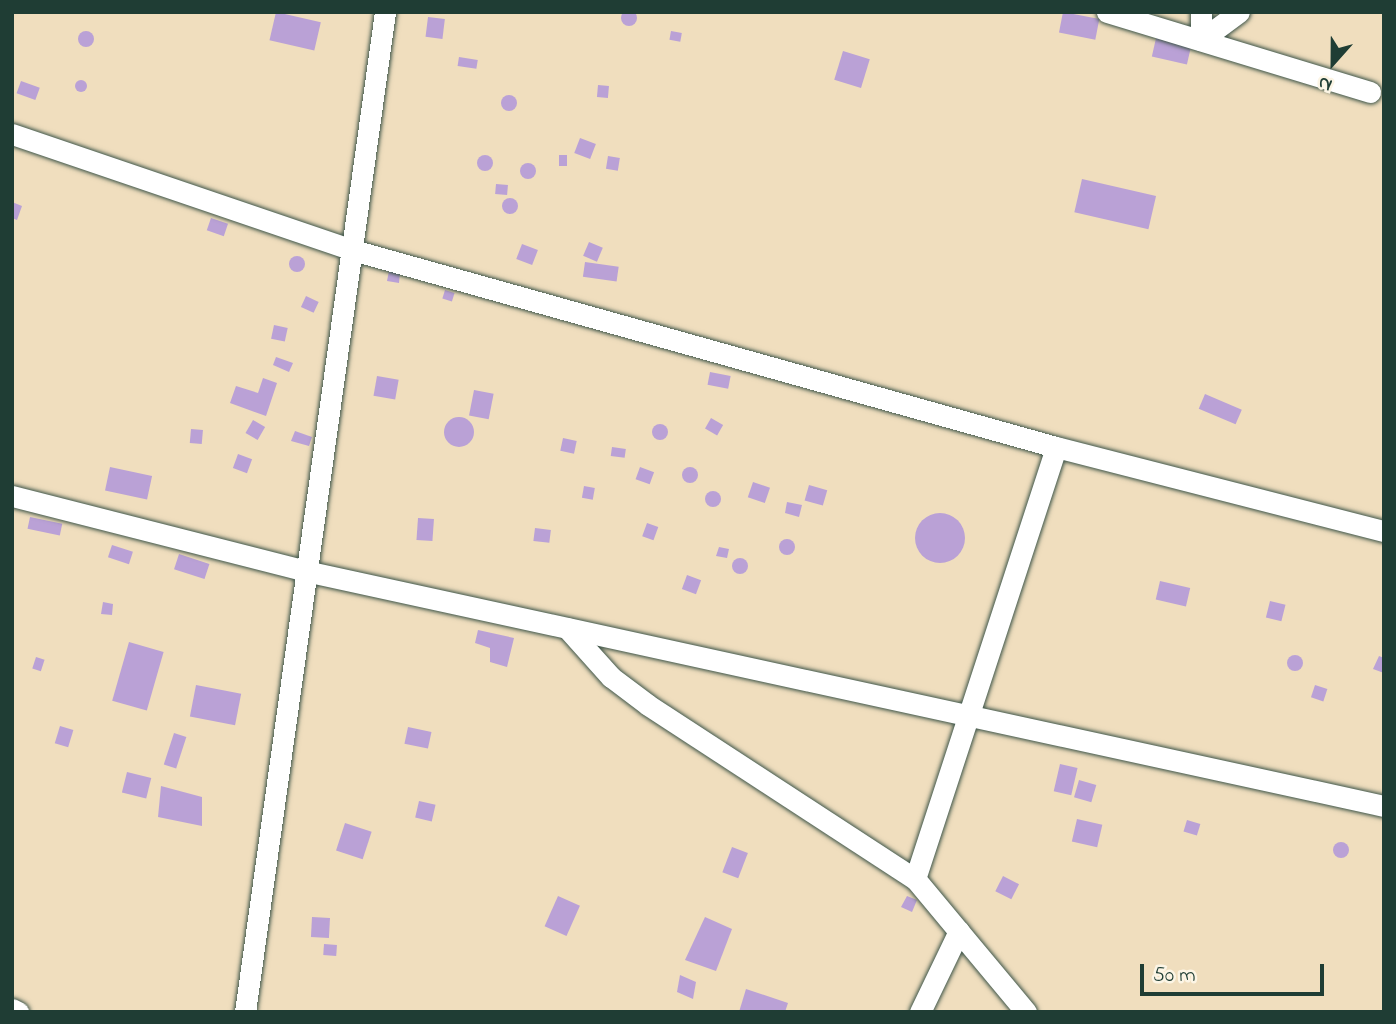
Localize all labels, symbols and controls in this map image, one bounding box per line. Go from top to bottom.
north arrow [1298,28,1368,98]
text: N [1314,68,1336,98]
scale bar [1144,950,1328,994]
text: 50 m [1153,961,1196,991]

